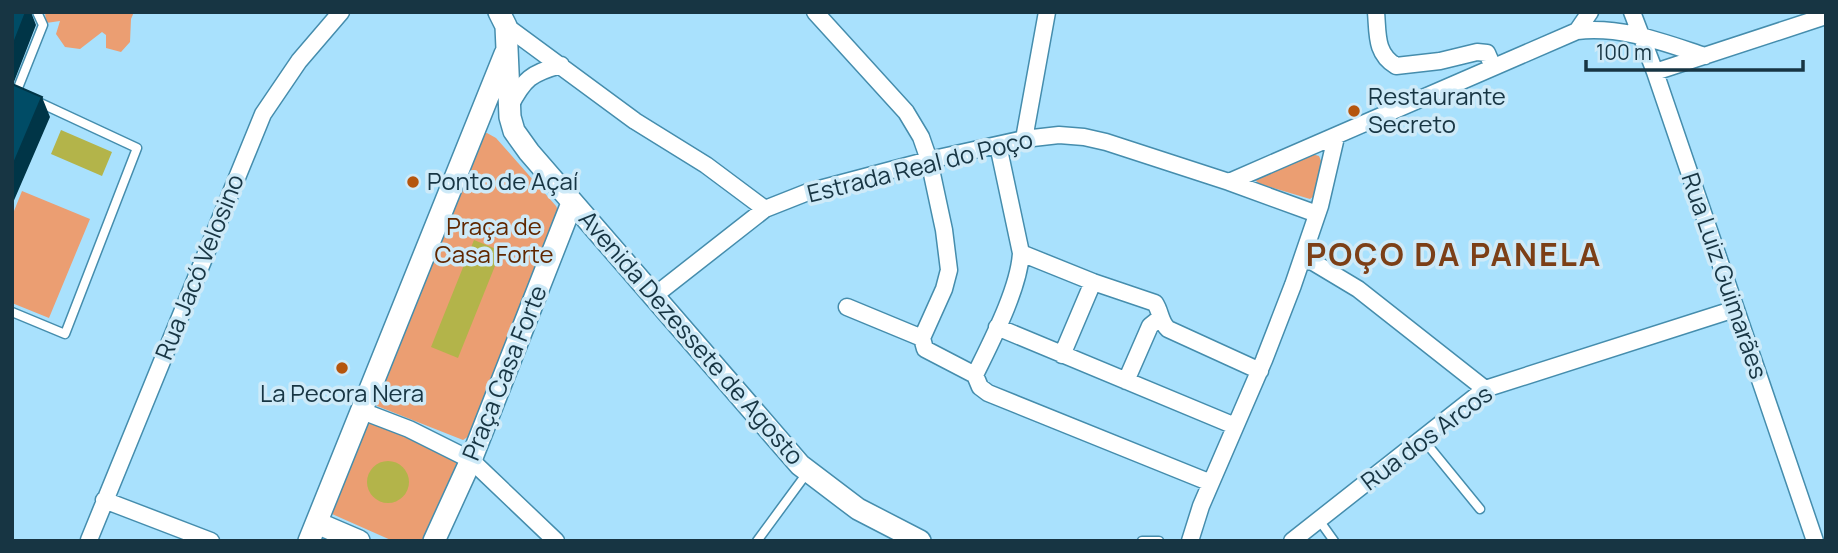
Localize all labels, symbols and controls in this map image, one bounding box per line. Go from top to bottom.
scale bar [1586,28,1803,72]
text: 100 m [1596,38,1652,66]
place label: Restaurante Secreto [1368,79,1506,140]
marker: Restaurante Secreto [1346,103,1362,119]
street label: Estrada Real do Poço [803,122,1036,210]
place label: Ponto de Açaí [427,164,579,197]
street label: Rua Luiz Guimarães [1675,168,1776,383]
street label: Rua Jacó Velosino [146,169,251,364]
marker: Ponto de Açaí [405,174,421,190]
street label: Avenida Dezessete de Agosto [572,203,812,471]
park label: Praça de Casa Forte [435,209,553,270]
district label: POÇO DA PANELA [1306,232,1602,276]
street label: Praça Casa Forte [453,280,554,465]
marker: La Pecora Nera [334,360,350,376]
place label: La Pecora Nera [260,376,424,409]
street label: Rua dos Arcos [1354,377,1498,497]

